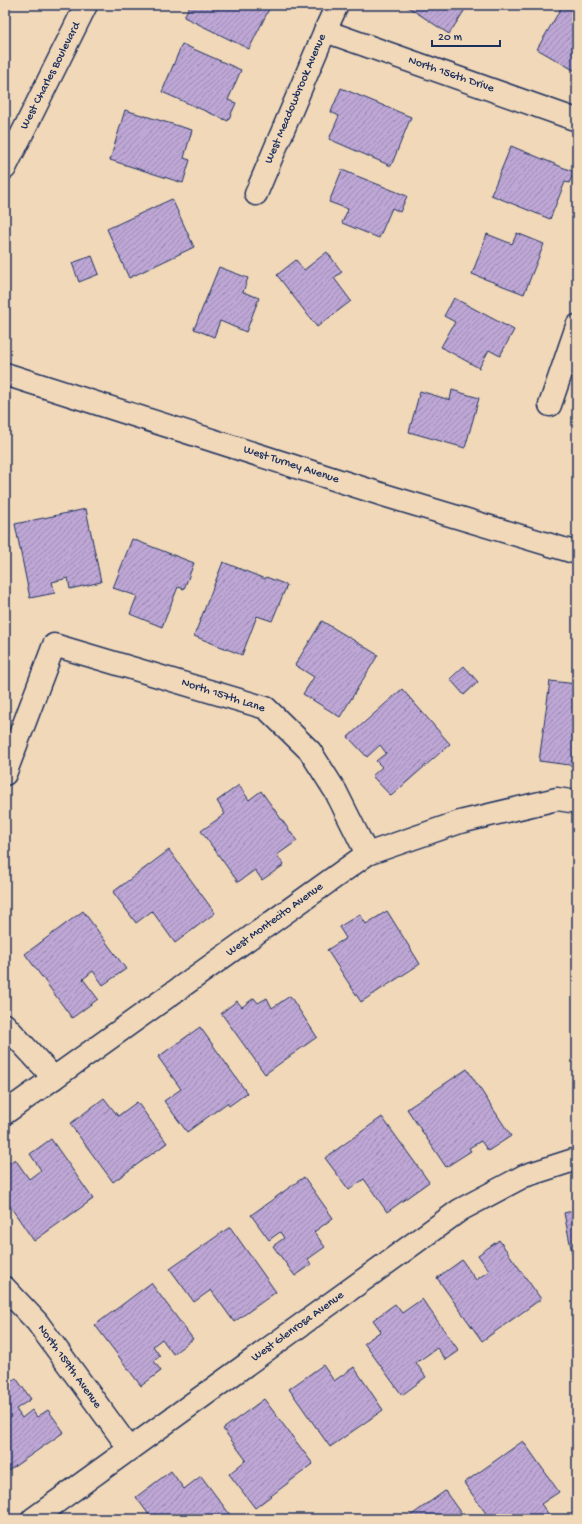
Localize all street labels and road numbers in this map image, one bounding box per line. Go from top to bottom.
street label: West Charles Boulevard [18,19,85,132]
street label: West Meadowbrook Avenue [262,31,330,166]
street label: North 156th Drive [406,54,497,97]
street label: West Turney Avenue [241,443,341,487]
street label: North 157th Lane [179,676,267,716]
street label: West Montecito Avenue [224,880,327,960]
street label: West Glenrosa Avenue [249,1288,348,1365]
street label: North 159th Avenue [34,1322,105,1412]

